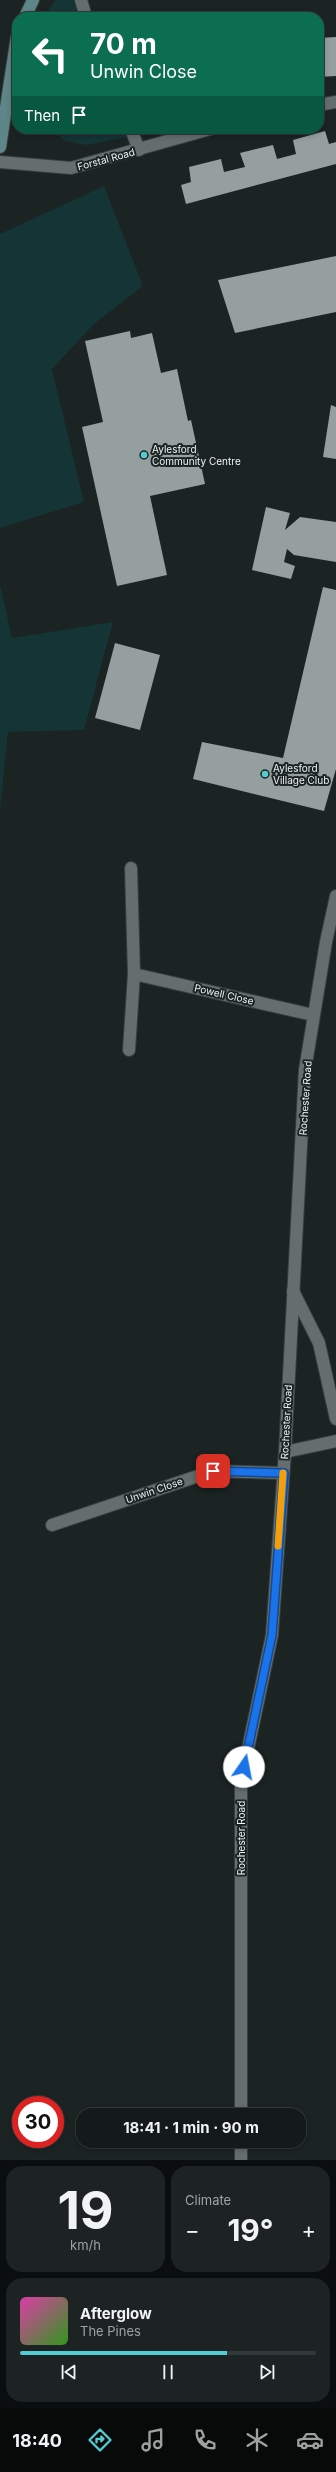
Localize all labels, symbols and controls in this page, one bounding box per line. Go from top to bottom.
text: 70 m [90,27,157,61]
icon: left [24,28,76,80]
text: Unwin Close [90,61,197,82]
icon: arrive [68,104,90,126]
text: Then [24,106,60,125]
street label: Forstal Road [76,146,136,172]
place label: Aylesford Community Centre [152,443,241,467]
marker: Aylesford Community Centre [139,450,149,460]
place label: Aylesford Village Club [273,762,329,786]
marker: Aylesford Village Club [260,769,270,779]
street label: Powell Close [193,981,255,1007]
street label: Rochester Road [296,1060,314,1136]
street label: Rochester Road [278,1384,294,1460]
pin [196,1454,230,1488]
icon: arrive [202,1460,224,1482]
street label: Unwin Close [124,1475,184,1505]
position arrow [223,1746,265,1788]
street label: Rochester Road [235,1801,247,1875]
speed limit sign: 30 [12,2096,64,2148]
text: 18:41 · 1 min · 90 m [123,2118,259,2137]
text: 19 [57,2179,114,2242]
text: Climate [185,2192,231,2208]
text: 19° [227,2212,274,2248]
text: − [185,2217,200,2243]
text: + [301,2217,316,2243]
text: km/h [70,2237,101,2253]
text: Afterglow [80,2304,152,2323]
text: The Pines [80,2323,141,2339]
icon: previous [58,2361,80,2383]
icon: pause [157,2361,179,2383]
icon: next [256,2361,278,2383]
icon: directions [86,2426,114,2454]
icon: music [139,2426,167,2454]
icon: phone [191,2426,219,2454]
icon: climate [243,2426,271,2454]
icon: car [296,2426,324,2454]
text: 18:40 [12,2430,62,2451]

